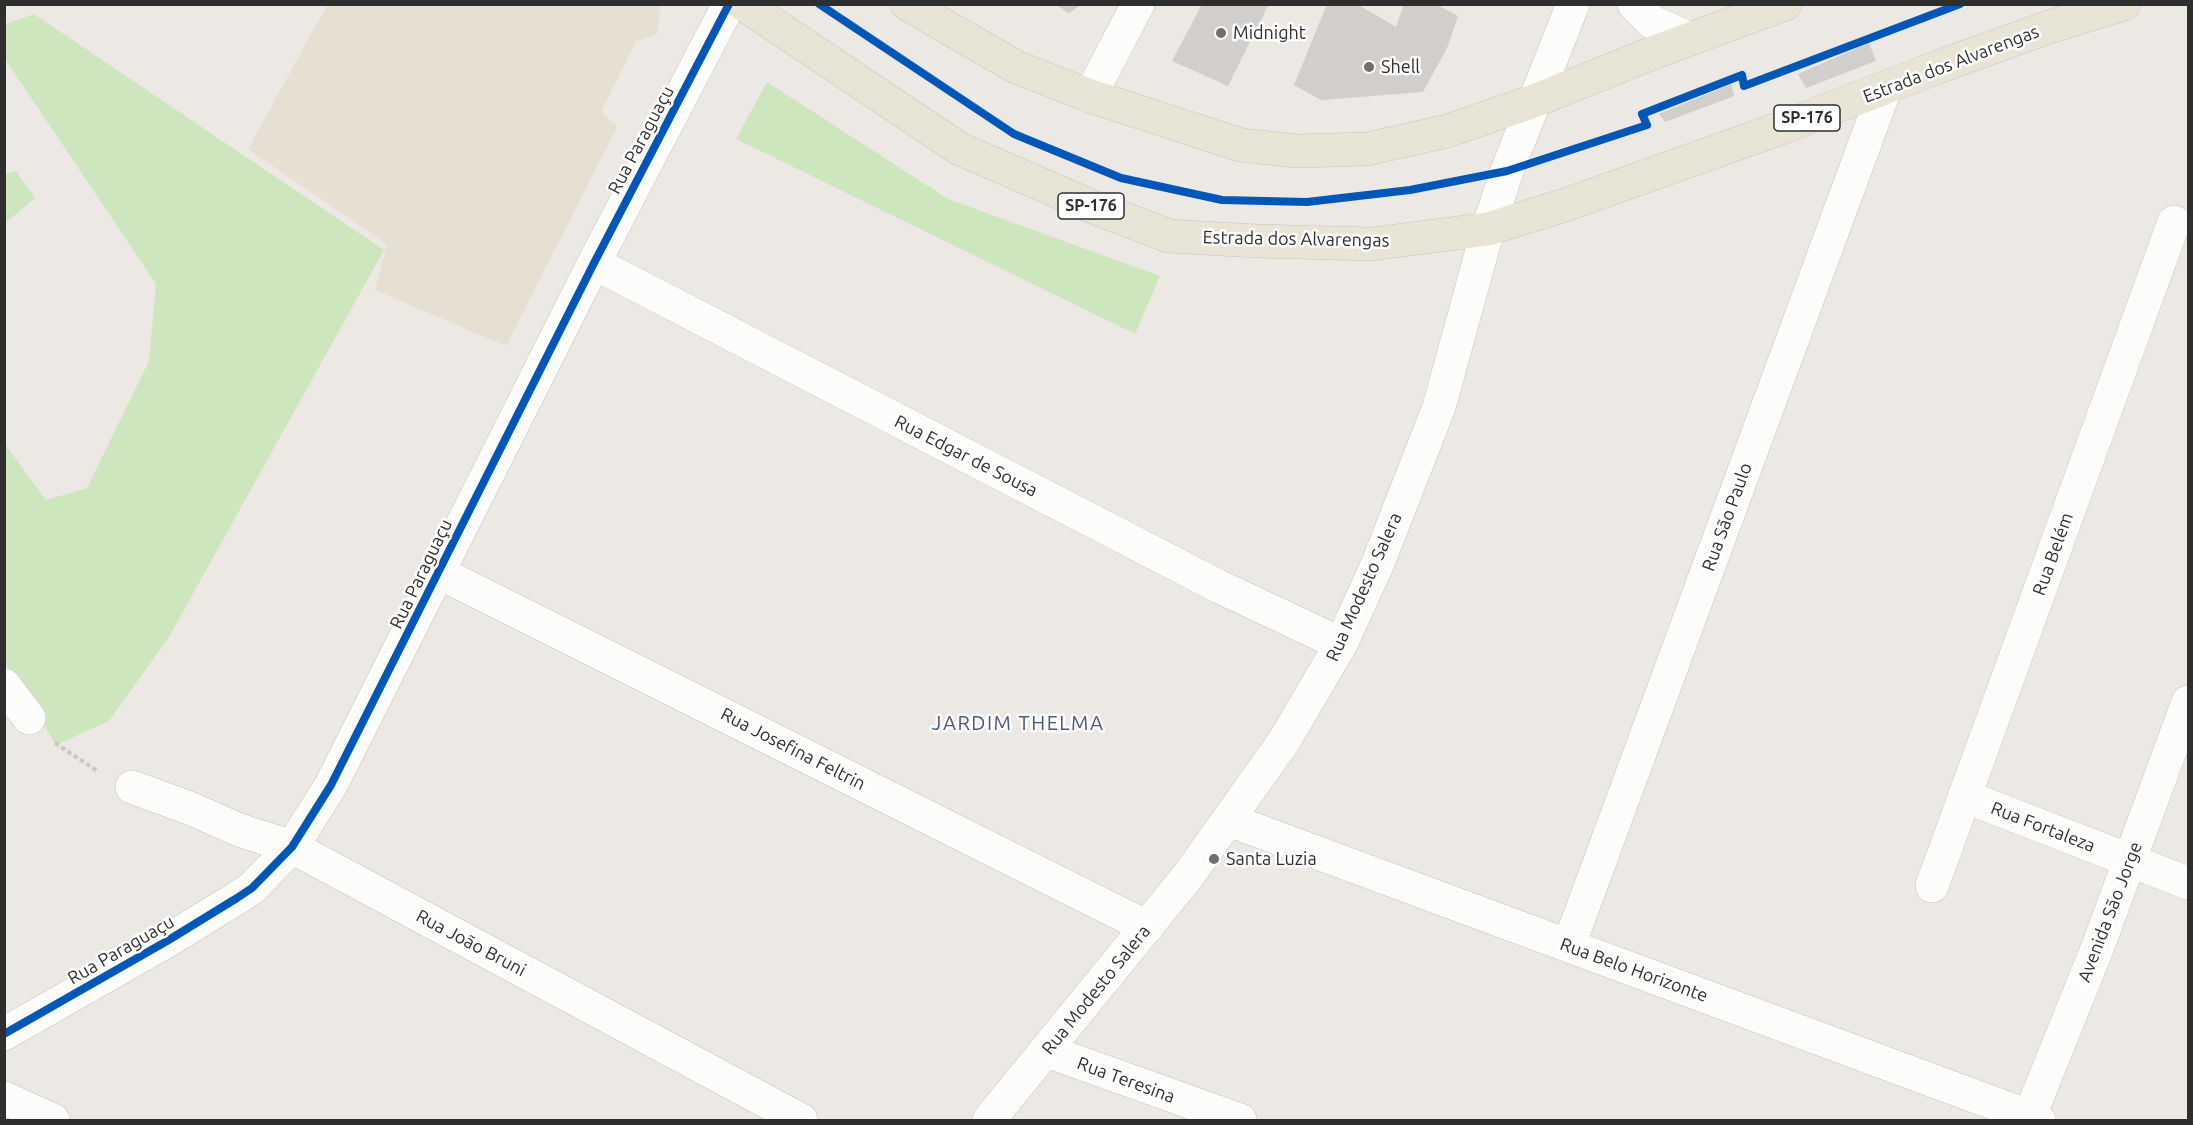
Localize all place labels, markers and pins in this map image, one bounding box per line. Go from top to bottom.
place label: Midnight [1233,22,1306,44]
marker: Midnight [1214,26,1228,40]
place label: Shell [1381,56,1420,78]
marker: Shell [1362,60,1376,74]
place label: Santa Luzia [1226,848,1317,870]
marker: Santa Luzia [1207,852,1221,866]

